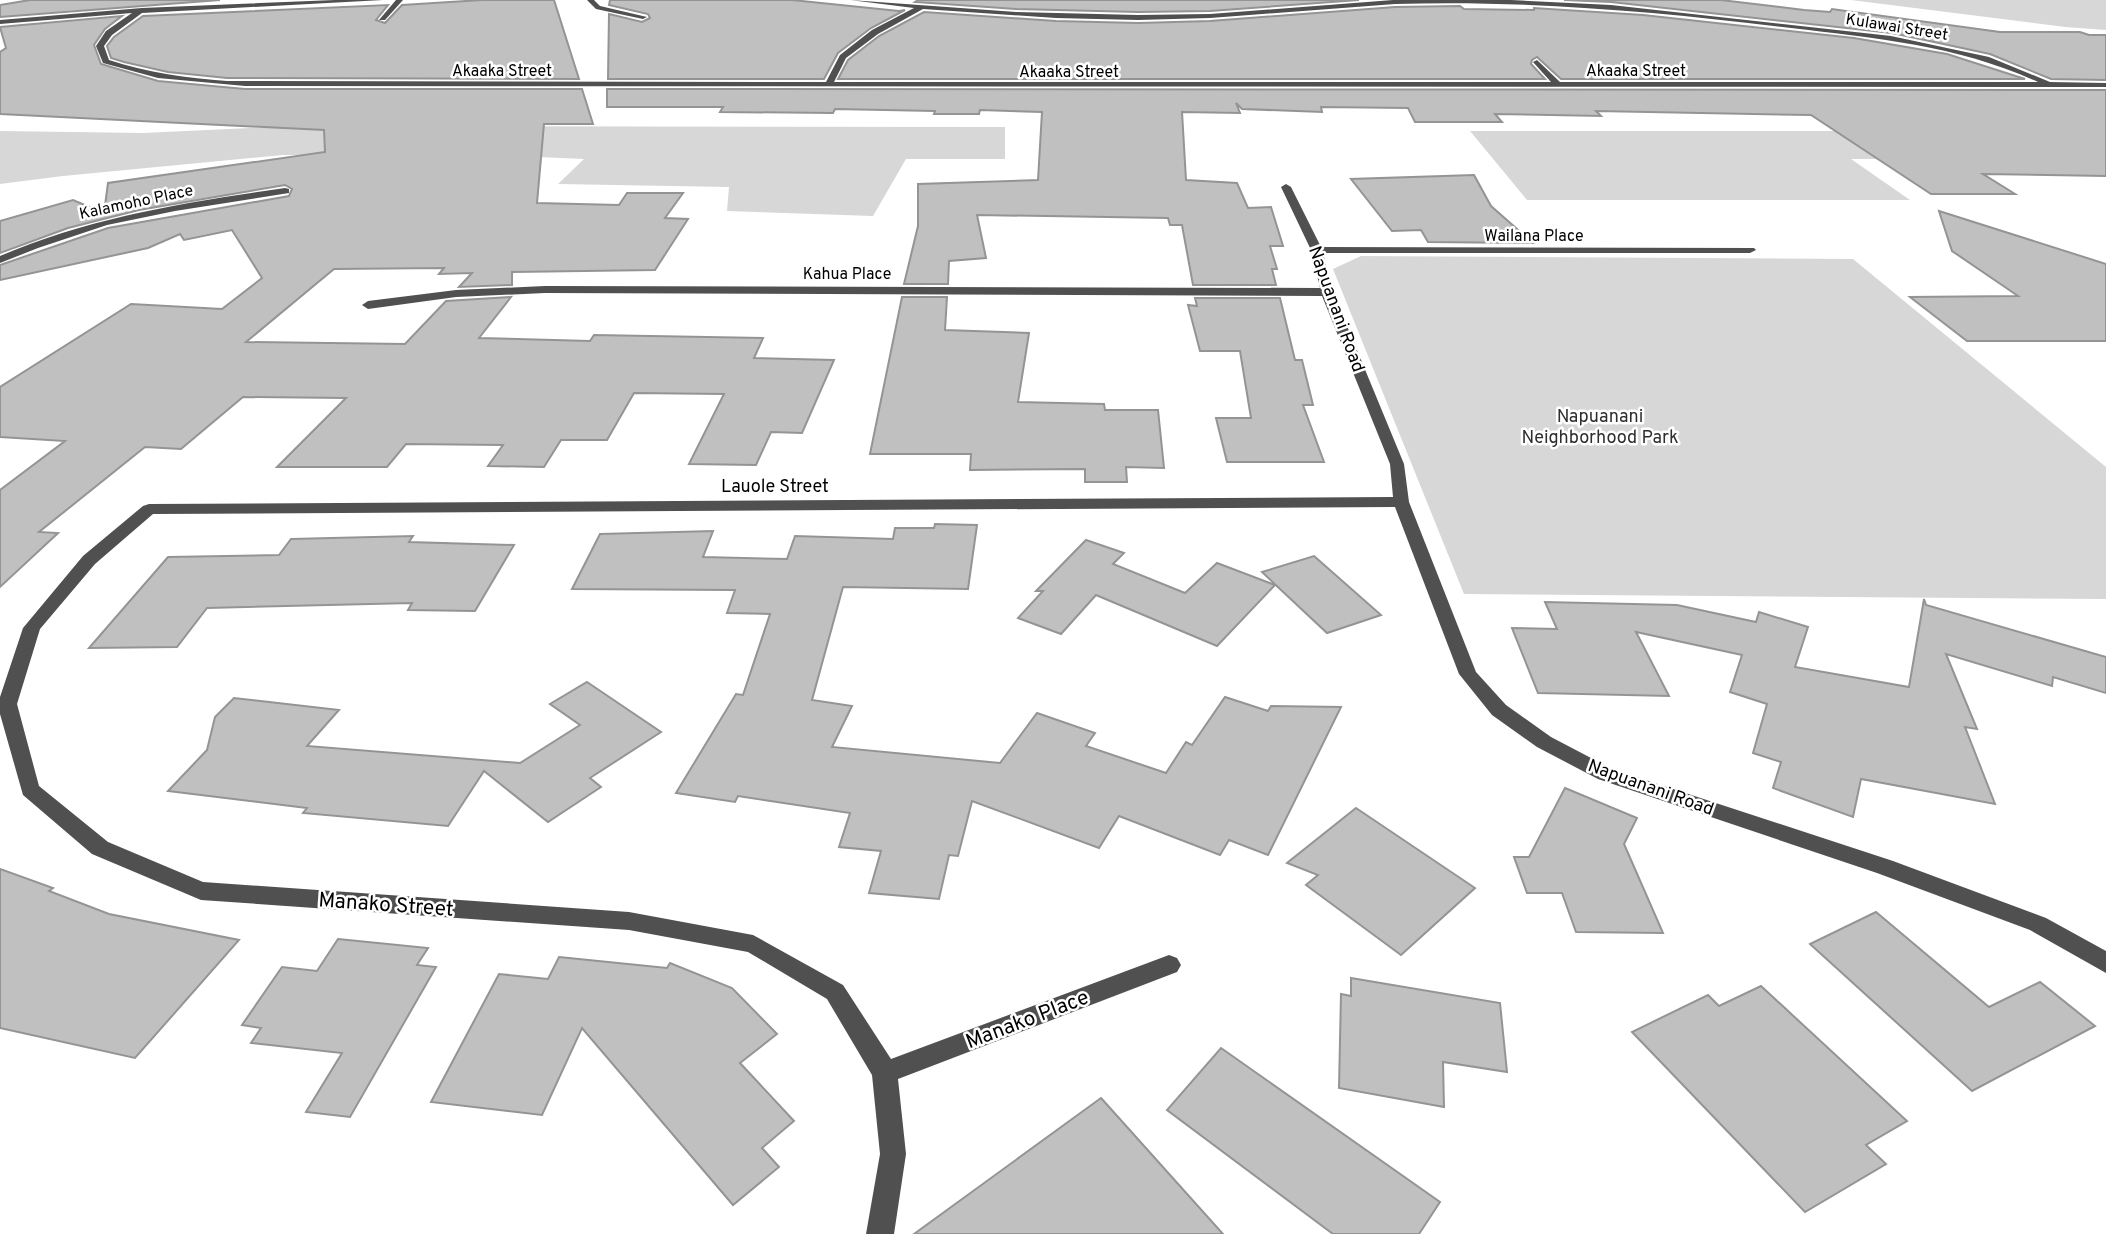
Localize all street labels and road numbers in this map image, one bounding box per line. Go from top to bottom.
street label: Kulawai Street [1844,10,1949,46]
street label: Akaaka Street [452,62,552,82]
street label: Akaaka Street [1586,62,1686,82]
street label: Akaaka Street [1019,63,1119,83]
street label: Kalamoho Place [78,181,195,225]
street label: Wailana Place [1484,227,1584,247]
street label: Napuanani Road [1302,243,1369,376]
street label: Kahua Place [803,265,891,285]
street label: Lauole Street [721,476,829,499]
street label: Napuanani Road [1584,755,1717,822]
street label: Manako Street [317,887,454,924]
street label: Manako Place [962,985,1093,1056]

